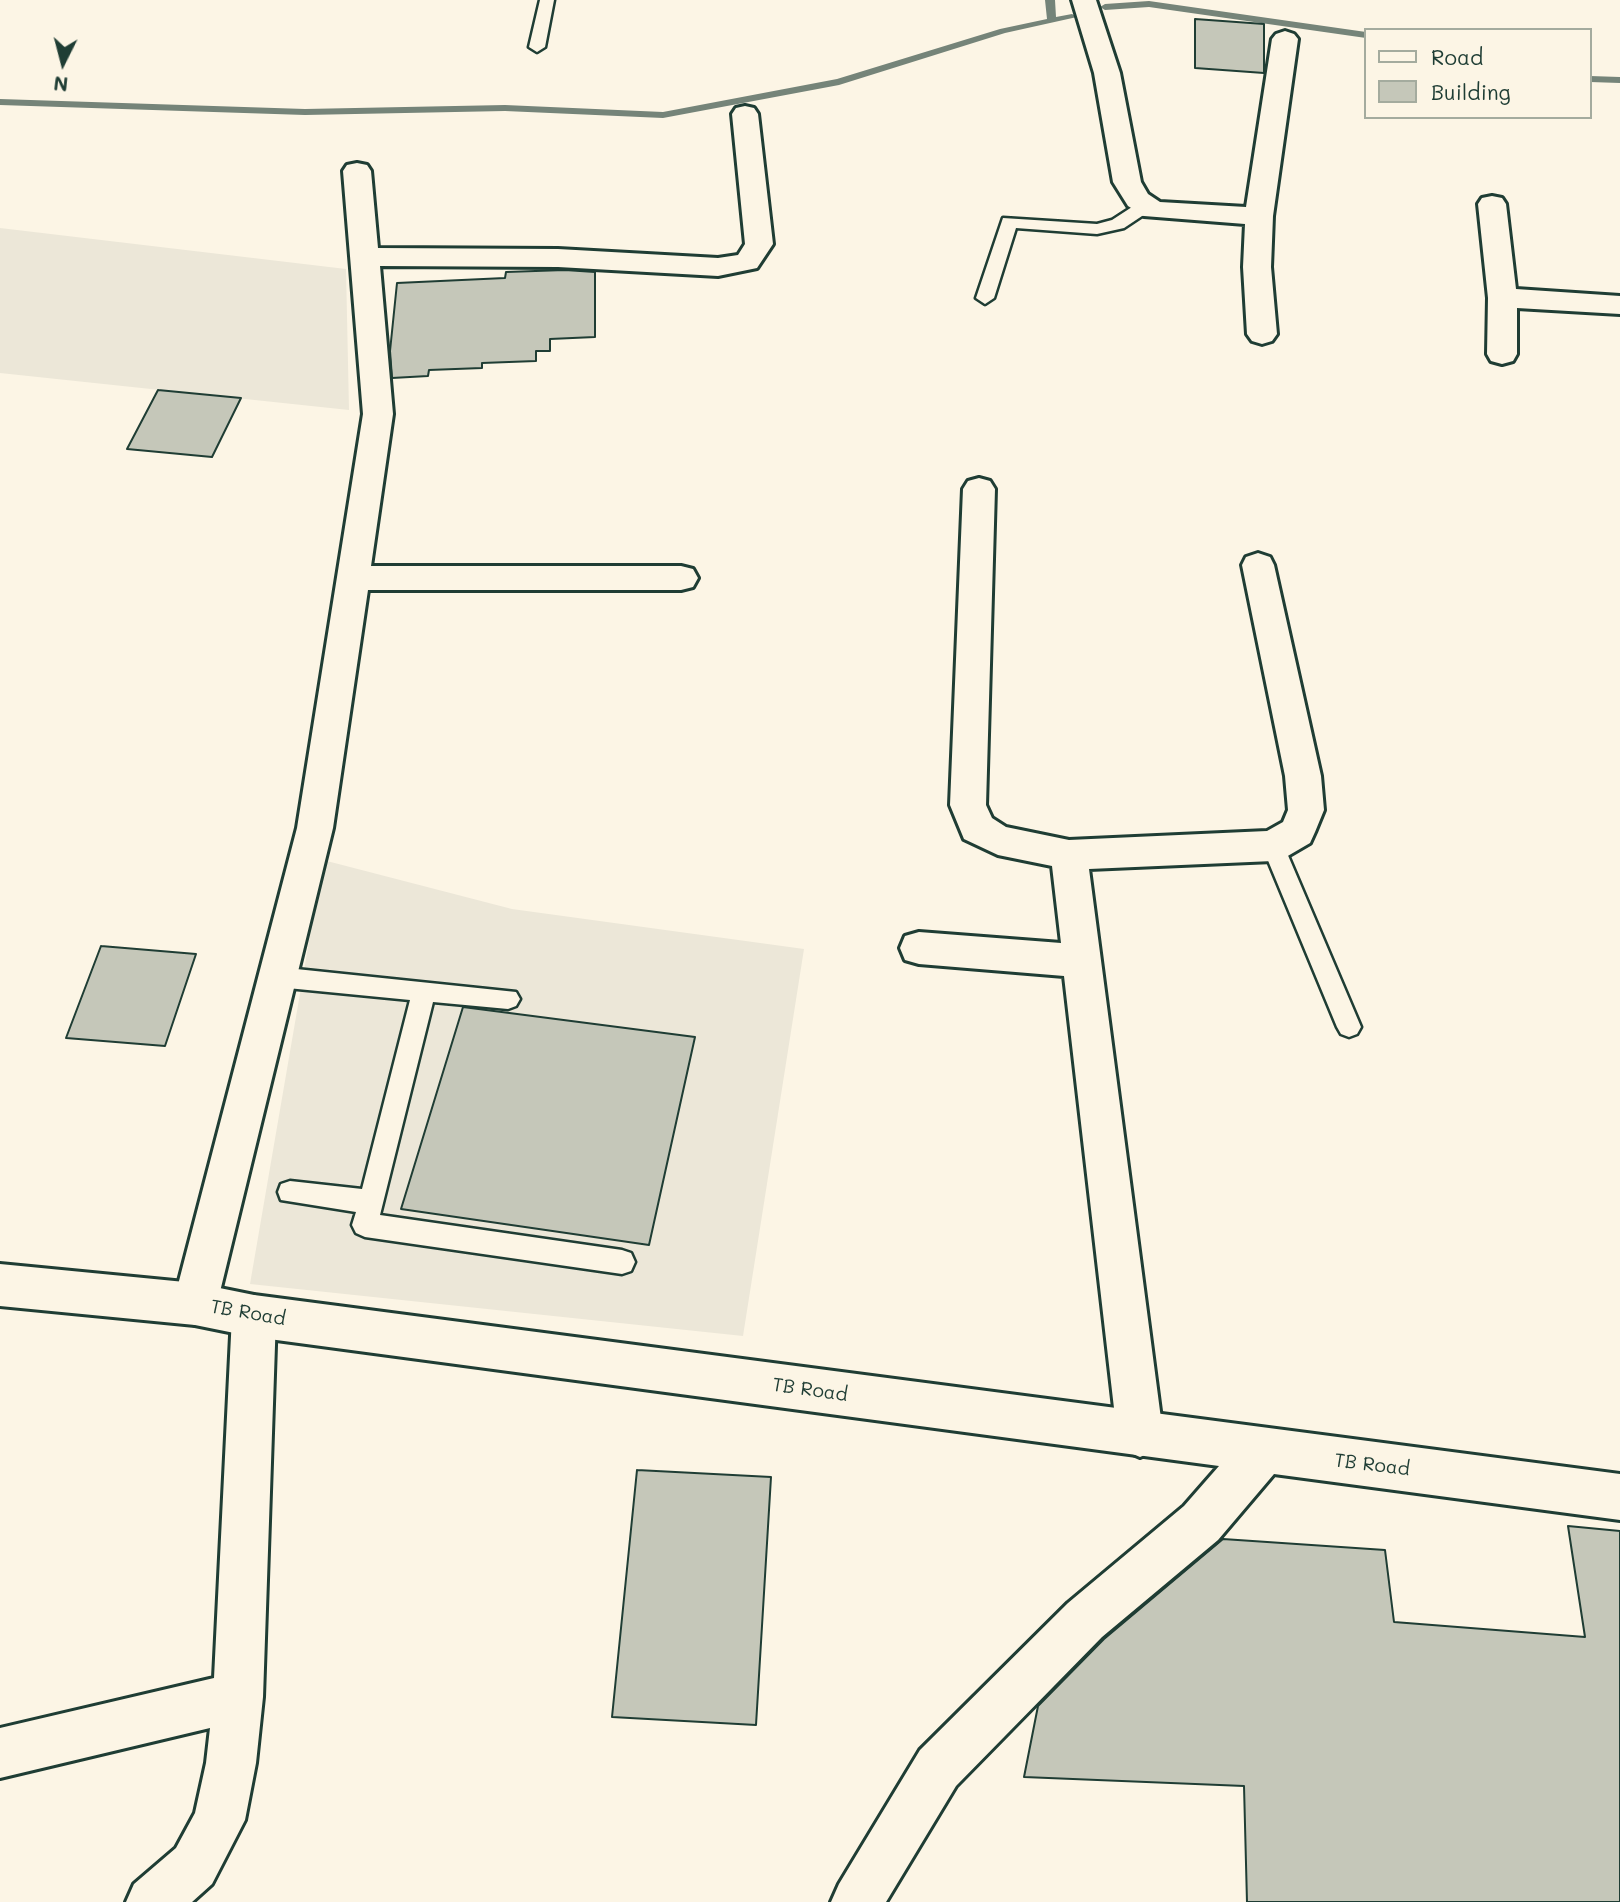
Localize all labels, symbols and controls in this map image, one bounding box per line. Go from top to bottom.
north arrow [28,28,98,98]
legend [1364,28,1592,119]
text: Road [1431,43,1483,70]
text: N [52,71,69,98]
text: Building [1431,78,1511,105]
street label: TB Road [209,1295,287,1331]
street label: TB Road [771,1373,849,1407]
street label: TB Road [1333,1449,1411,1481]

